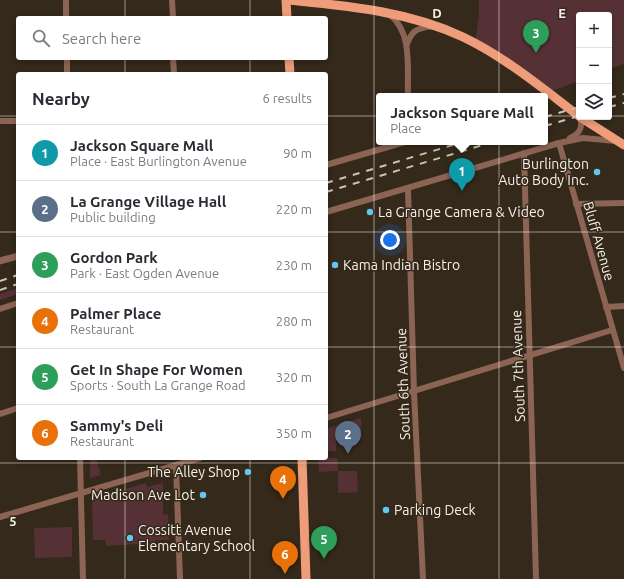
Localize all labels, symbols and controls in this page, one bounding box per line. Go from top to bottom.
text: D [432,6,442,20]
text: E [558,6,566,20]
map controls [576,12,612,120]
button: + [576,12,612,48]
search box [16,16,328,60]
pin: 3 [523,20,549,53]
icon: search [30,27,52,49]
text: Search here [62,30,141,47]
button: − [576,48,612,84]
button: layers [576,84,612,120]
text: Nearby [32,89,90,108]
text: 6 results [262,91,312,105]
popup [376,93,548,145]
text: Jackson Square Mall [390,104,534,121]
text: Place [390,121,421,135]
text: Jackson Square Mall [70,137,213,154]
text: 1 [41,146,49,160]
text: 90 m [283,146,312,160]
text: Place · East Burlington Avenue [70,154,247,168]
place label: Burlington Auto Body Inc. [498,156,589,188]
pin: 1 [449,158,475,191]
marker: Burlington Auto Body Inc. [592,167,602,177]
text: La Grange Village Hall [70,193,226,210]
street label: Bluff Avenue [580,200,618,282]
text: 2 [41,202,49,216]
text: 220 m [276,202,312,216]
place label: La Grange Camera & Video [378,204,545,220]
marker: La Grange Camera & Video [365,207,375,217]
text: Public building [70,210,156,224]
your location [380,230,400,250]
text: Gordon Park [70,249,158,266]
place label: Kama Indian Bistro [343,257,460,273]
text: 3 [41,258,49,272]
text: 230 m [276,258,312,272]
marker: Kama Indian Bistro [330,260,340,270]
text: Park · East Ogden Avenue [70,266,219,280]
text: Palmer Place [70,305,161,322]
street label: South 7th Avenue [508,310,528,422]
text: 4 [41,314,49,328]
text: 280 m [276,314,312,328]
text: Restaurant [70,322,134,336]
street label: South 6th Avenue [393,328,413,440]
text: Get In Shape For Women [70,361,243,378]
text: 5 [41,370,49,384]
text: 320 m [276,370,312,384]
text: Sports · South La Grange Road [70,378,246,392]
text: Sammy's Deli [70,417,163,434]
pin: 2 [335,421,361,454]
text: 6 [41,426,49,440]
text: 350 m [276,426,312,440]
text: Restaurant [70,434,134,448]
place label: The Alley Shop [147,464,240,480]
pin: 4 [270,466,296,499]
marker: The Alley Shop [243,467,253,477]
place label: Madison Ave Lot [91,487,195,503]
marker: Madison Ave Lot [198,490,208,500]
place label: Parking Deck [394,502,476,518]
marker: Parking Deck [381,505,391,515]
text: 5 [9,514,17,528]
place label: Cossitt Avenue Elementary School [138,522,256,554]
pin: 5 [311,526,337,559]
marker: Cossitt Avenue Elementary School [125,533,135,543]
pin: 6 [272,541,298,574]

